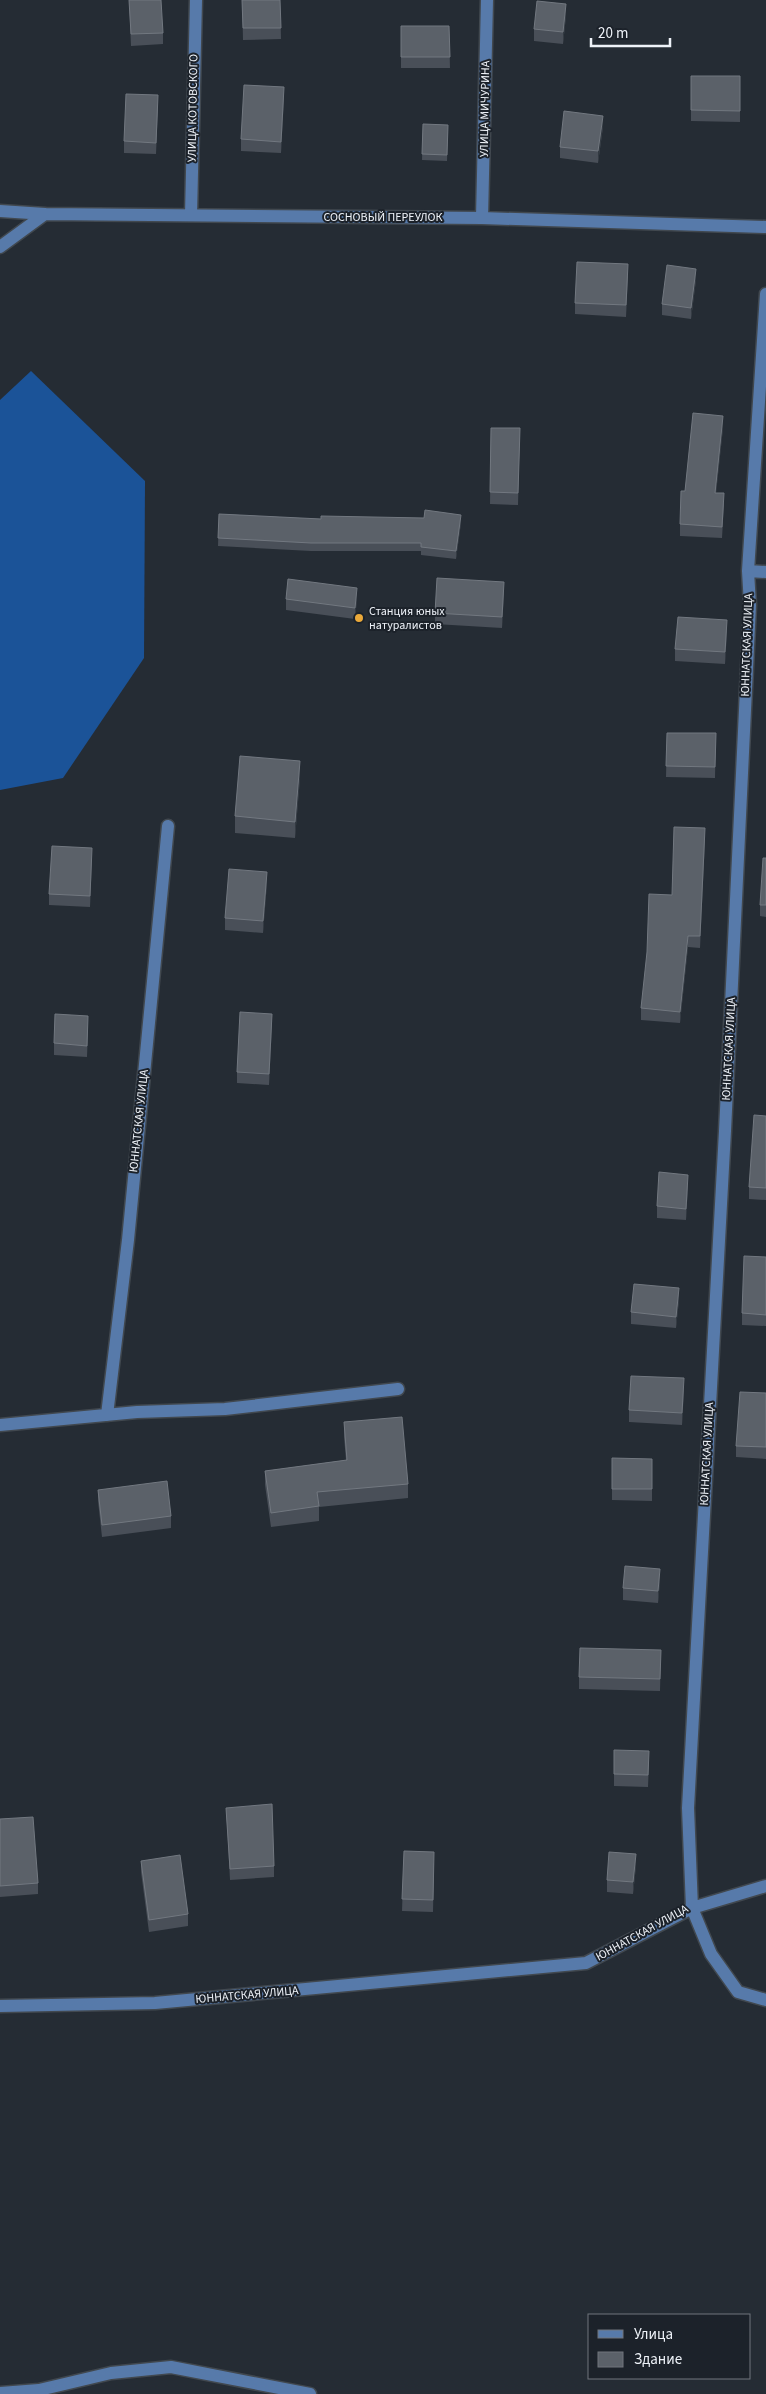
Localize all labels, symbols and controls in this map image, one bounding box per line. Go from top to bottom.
scale bar [591,15,670,47]
text: 20 m [598,23,628,44]
street label: УЛИЦА КОТОВСКОГО [184,54,202,162]
street label: УЛИЦА МИЧУРИНА [476,60,494,157]
street label: СОСНОВЫЙ ПЕРЕУЛОК [323,209,443,226]
street label: ЮННАТСКАЯ УЛИЦА [737,593,757,697]
place label: Станция юных натуралистов [369,603,445,634]
marker: Станция юных натуралистов [353,612,365,624]
street label: ЮННАТСКАЯ УЛИЦА [718,996,740,1101]
street label: ЮННАТСКАЯ УЛИЦА [125,1068,153,1173]
street label: ЮННАТСКАЯ УЛИЦА [696,1401,718,1506]
street label: ЮННАТСКАЯ УЛИЦА [593,1900,692,1965]
street label: ЮННАТСКАЯ УЛИЦА [195,1982,300,2008]
legend [588,2314,751,2379]
text: Улица [634,2324,673,2345]
text: Здание [634,2349,682,2370]

